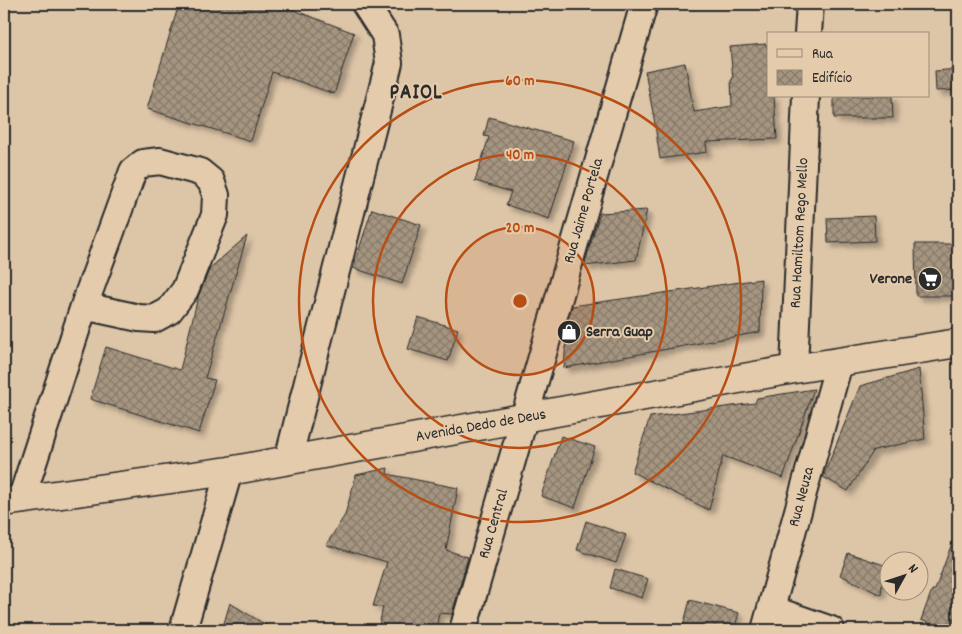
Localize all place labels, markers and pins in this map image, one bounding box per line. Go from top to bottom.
supermarket icon: Verone [917,266,943,292]
place label: Verone [870,268,912,291]
centre of rings [511,292,529,310]
shop icon: Serra Guap [556,319,582,345]
place label: Serra Guap [586,321,653,344]

